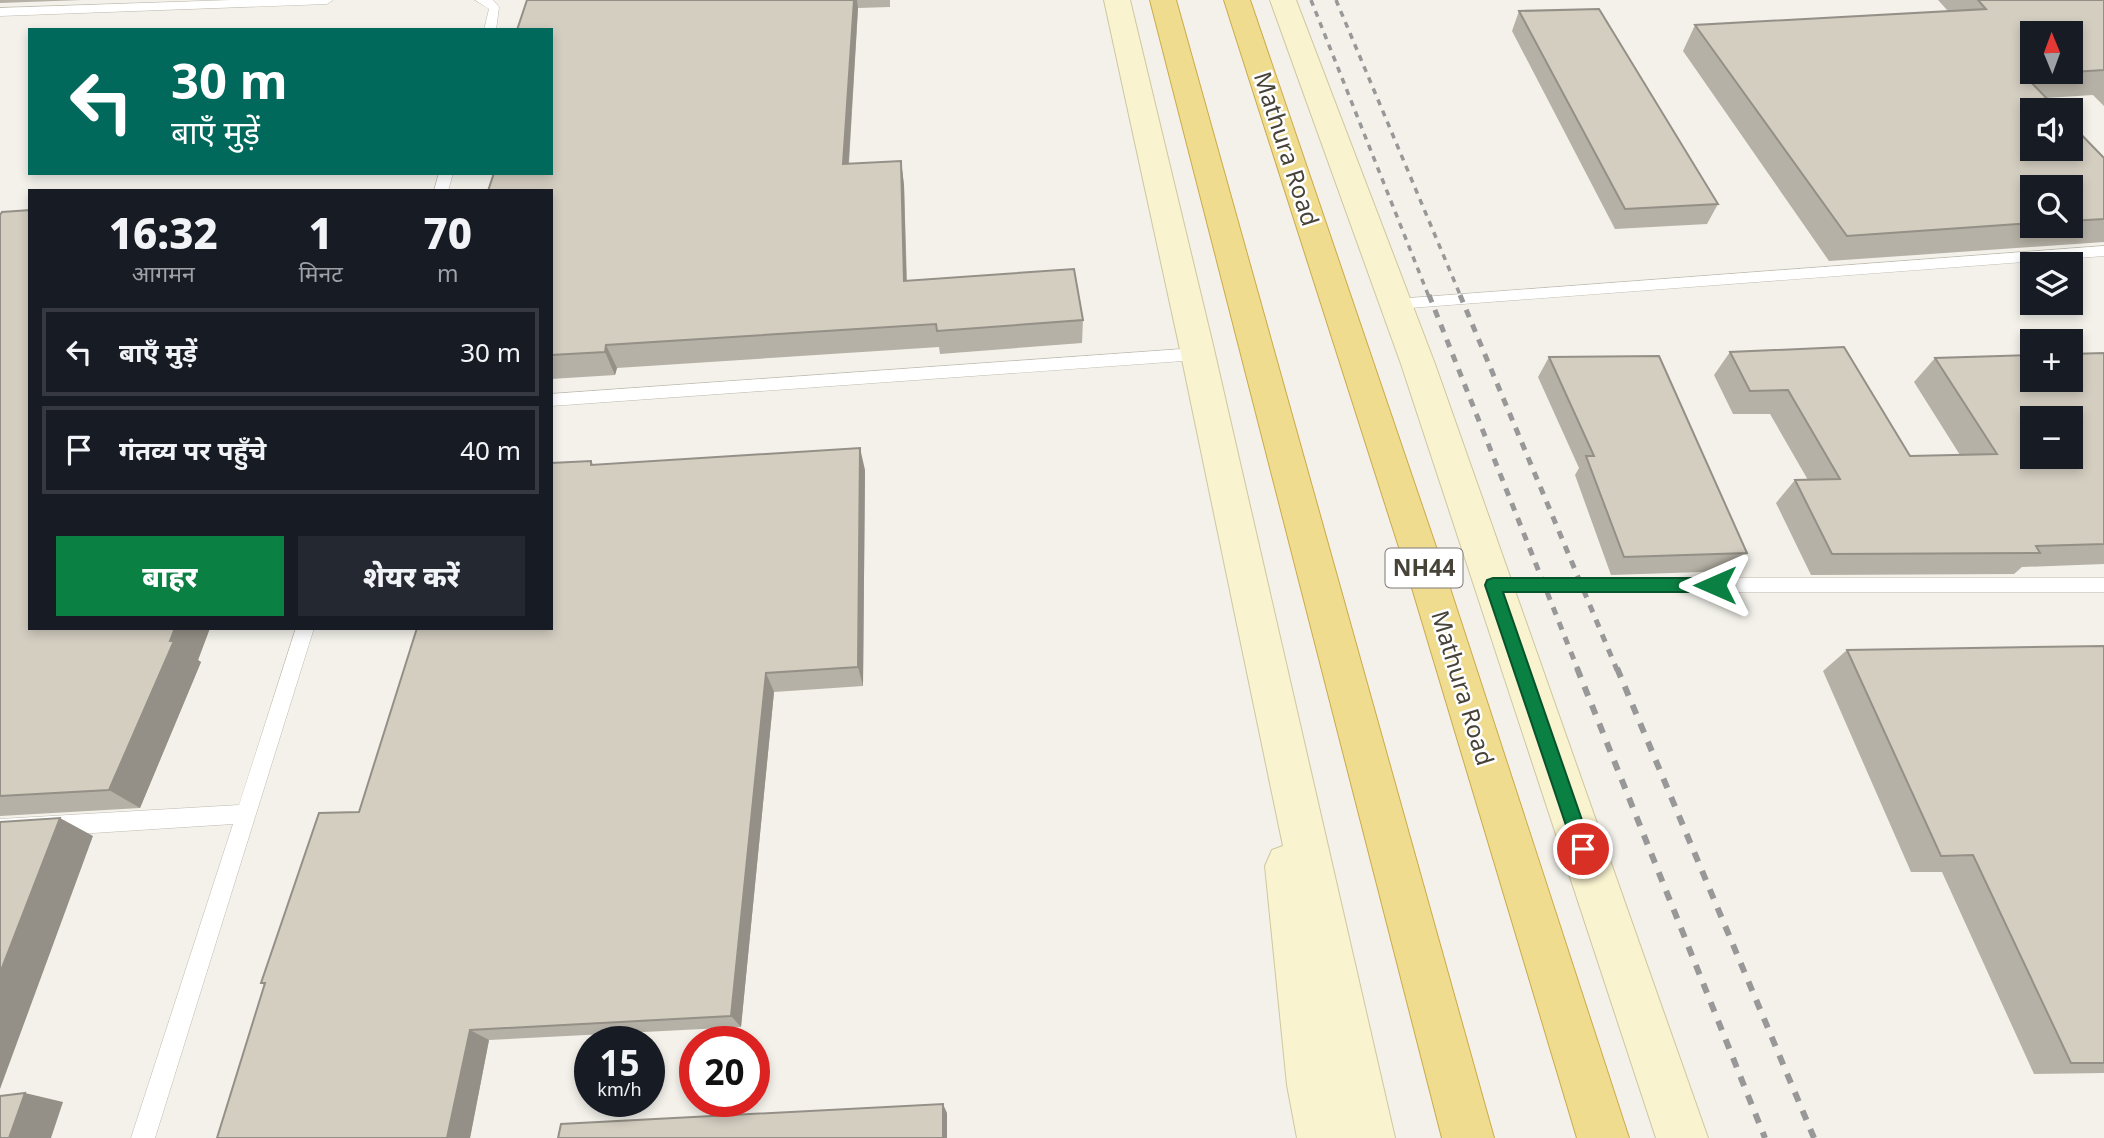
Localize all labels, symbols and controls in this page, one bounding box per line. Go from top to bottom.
north arrow [2020,21,2082,84]
map controls [2020,21,2083,469]
text: 30 m [171,47,288,113]
icon: left [56,56,147,147]
street label: Mathura Road [1247,67,1328,230]
button: sound [2020,98,2083,161]
text: बाएँ मुड़ें [171,110,260,153]
button: search [2020,175,2083,238]
text: 16:32 [109,204,218,261]
text: 1 [309,204,333,261]
text: 70 [424,204,472,261]
button: layers [2020,252,2083,315]
text: आगमन [132,257,195,289]
text: मिनट [299,257,343,289]
text: m [437,257,459,289]
button: + [2020,329,2083,392]
icon: left [60,333,98,371]
text: बाएँ मुड़ें [119,334,197,370]
text: 30 m [460,334,521,370]
button: − [2020,406,2083,469]
icon: arrive [60,431,98,469]
text: गंतव्य पर पहुँचे [119,432,266,468]
text: 40 m [460,432,521,468]
button: बाहर [56,536,284,616]
button: शेयर करें [298,536,525,616]
road number: NH44 [1386,548,1462,588]
position arrow [1678,548,1752,622]
street label: Mathura Road [1424,606,1503,769]
pin [1553,819,1613,879]
icon: arrive [1564,830,1602,868]
speed limit sign: 20 [679,1026,770,1117]
text: 15 [599,1039,640,1086]
text: km/h [597,1077,642,1101]

